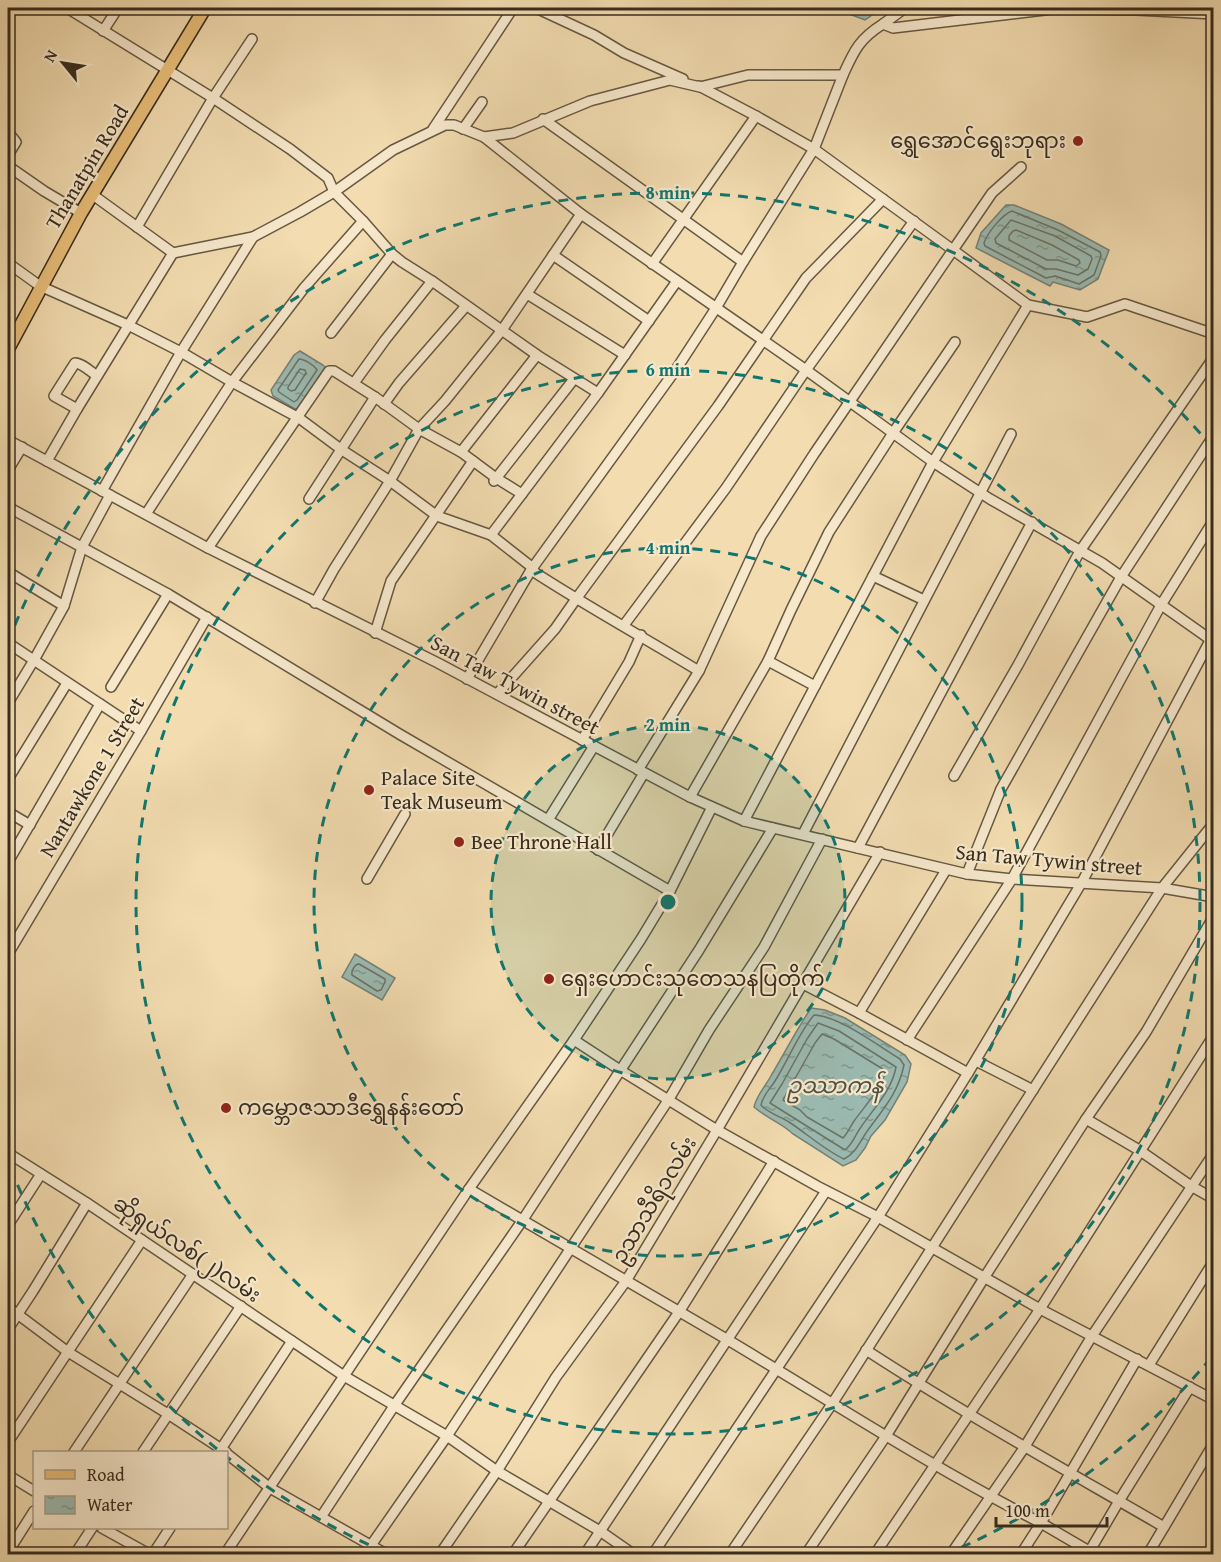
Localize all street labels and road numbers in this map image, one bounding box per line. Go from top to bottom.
street label: Thanatpin Road [37,98,136,235]
street label: San Taw Tywin street [425,627,606,742]
street label: Nantawkone 1 Street [31,690,152,863]
street label: San Taw Tywin street [954,836,1144,883]
street label: ဥသာသီရိ၁လမ်း [603,1130,706,1270]
street label: ဆိုရှယ်လစ်(၂)လမ်း [106,1188,267,1311]

